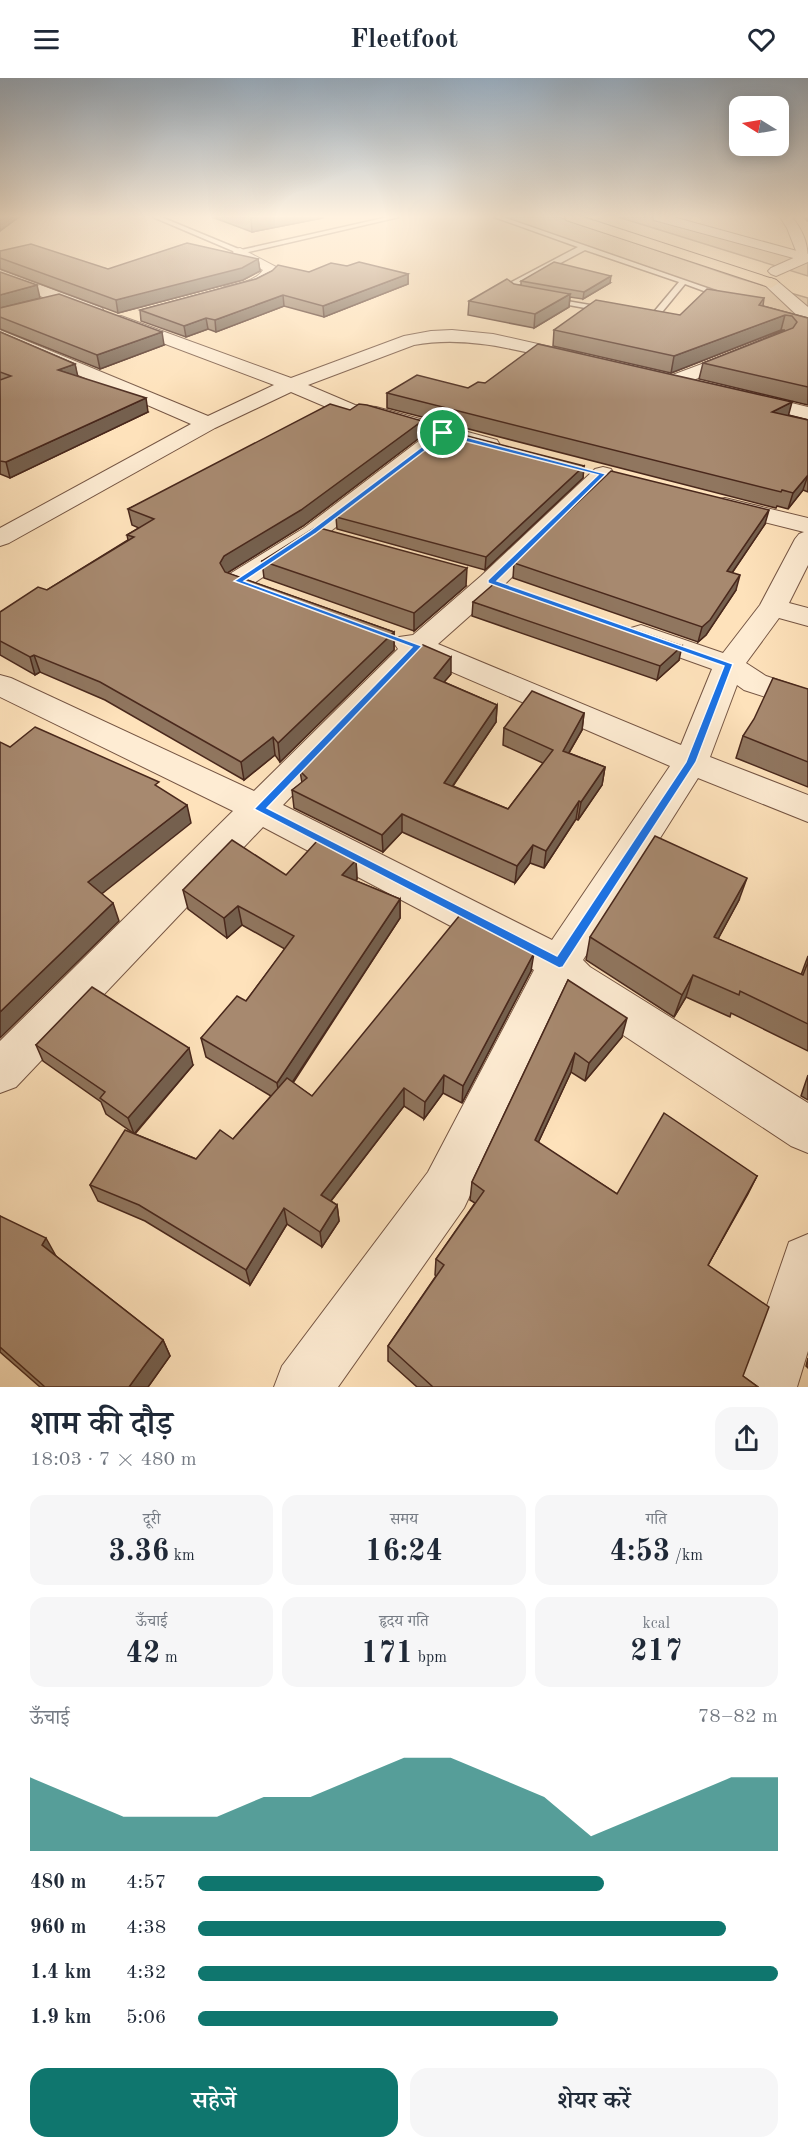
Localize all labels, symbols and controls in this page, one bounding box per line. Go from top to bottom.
icon: menu [30,23,63,56]
icon: heart [745,23,778,56]
text: Fleetfoot [350,26,458,53]
north arrow [729,96,789,156]
map controls [729,96,789,156]
pin [417,407,468,458]
icon: arrive [426,416,459,449]
button: share [715,1407,778,1470]
text: शाम की दौड़ [30,1409,173,1442]
text: 18:03 · 7 × 480 m [30,1450,197,1470]
text: दूरी [143,1512,160,1528]
text: समय [390,1512,418,1528]
text: गति [646,1512,667,1528]
text: 3.36 [109,1537,169,1567]
text: 16:24 [365,1537,443,1567]
text: 4:53 [610,1537,670,1567]
text: km [169,1548,195,1564]
text: /km [670,1548,703,1564]
text: ऊँचाई [136,1614,167,1630]
text: हृदय गति [379,1614,429,1630]
text: kcal [643,1616,670,1632]
text: 217 [630,1637,682,1667]
text: 42 [126,1639,160,1669]
text: 171 [361,1639,413,1669]
text: m [160,1650,178,1666]
text: bpm [413,1650,447,1666]
text: 78–82 m [698,1707,778,1727]
text: ऊँचाई [30,1709,69,1729]
text: 480 m [30,1873,86,1893]
text: 4:57 [126,1873,166,1893]
text: 960 m [30,1918,86,1938]
text: 4:38 [126,1918,166,1938]
text: 1.4 km [30,1963,92,1983]
text: 4:32 [126,1963,166,1983]
text: 1.9 km [30,2008,92,2028]
text: 5:06 [126,2008,166,2028]
button: सहेजें [30,2068,398,2137]
button: शेयर करें [410,2068,778,2137]

